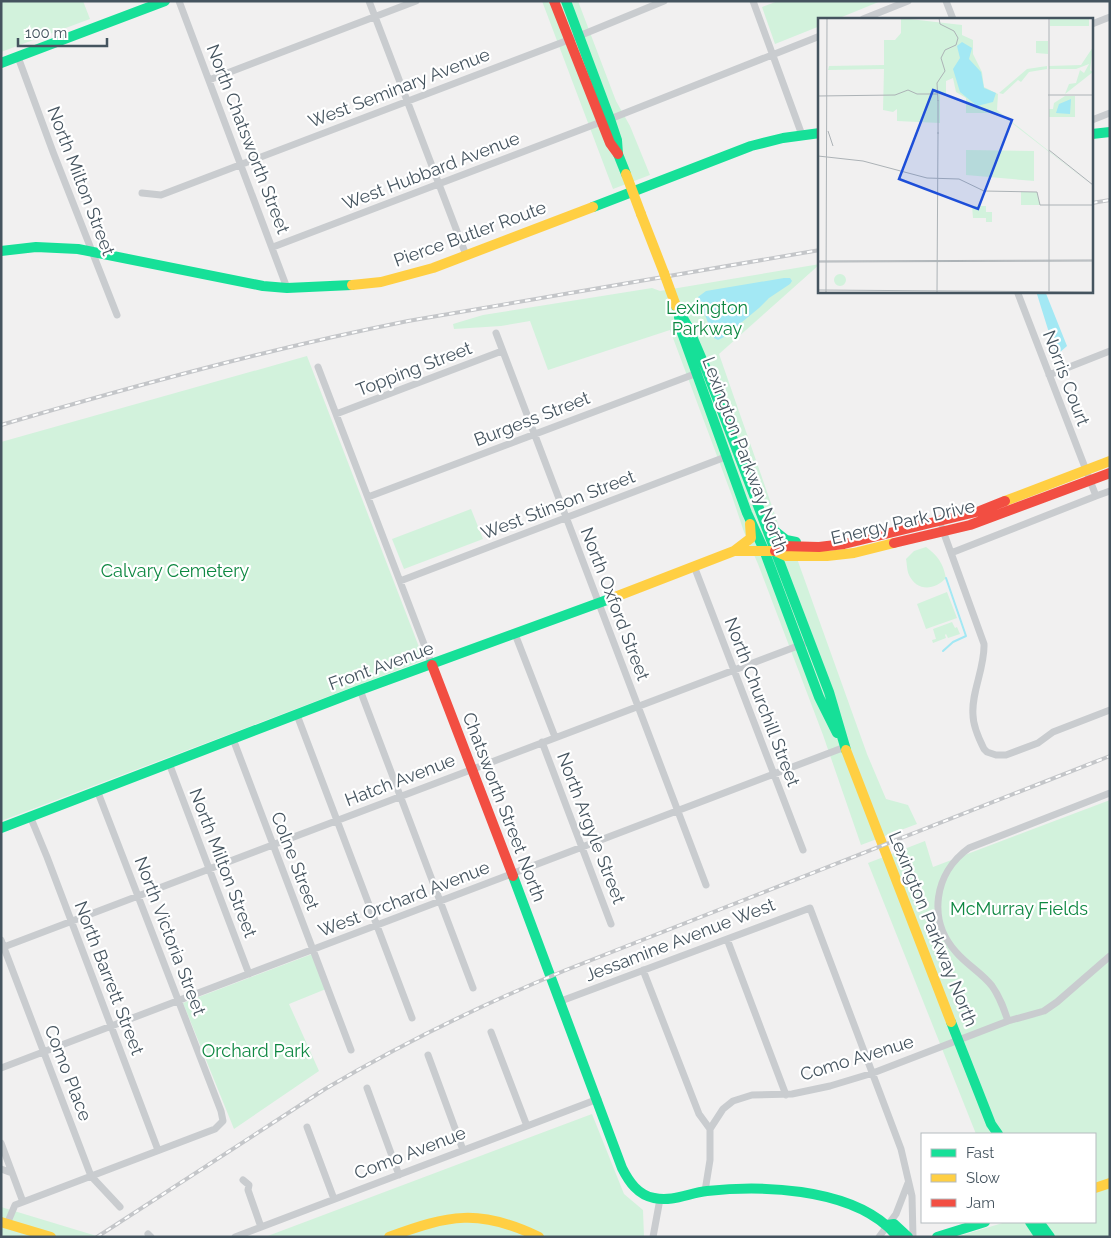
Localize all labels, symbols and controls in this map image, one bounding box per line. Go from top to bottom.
scale bar [18,15,106,47]
inset map [818,18,1094,292]
text: 100 m [25,24,67,42]
street label: North Chatsworth Street [203,41,294,237]
street label: West Seminary Avenue [305,43,493,132]
street label: North Milton Street [43,103,120,258]
street label: West Hubbard Avenue [339,127,523,214]
street label: Pierce Butler Route [391,196,549,271]
park label: Lexington Parkway [666,297,748,339]
street label: Norris Court [1039,327,1094,428]
street label: Topping Street [353,337,474,400]
street label: Lexington Parkway North [698,354,793,556]
street label: Burgess Street [471,387,593,450]
street label: West Stinson Street [478,466,638,544]
street label: Energy Park Drive [829,495,977,548]
street label: North Oxford Street [577,524,654,683]
park label: Calvary Cemetery [101,560,250,581]
street label: North Churchill Street [721,614,804,789]
street label: Front Avenue [325,637,437,694]
street label: Chatsworth Street North [459,709,550,905]
street label: Hatch Avenue [342,749,458,810]
street label: North Argyle Street [553,749,630,906]
street label: North Milton Street [185,785,262,940]
street label: Colne Street [267,809,324,913]
street label: Lexington Parkway North [885,828,982,1029]
street label: North Victoria Street [130,853,210,1018]
street label: West Orchard Avenue [315,856,493,941]
street label: Jessamine Avenue West [582,894,778,986]
street label: North Barrett Street [70,898,148,1058]
park label: McMurray Fields [950,898,1088,919]
street label: Como Place [41,1022,97,1124]
street label: Como Avenue [798,1030,917,1085]
park label: Orchard Park [202,1040,311,1061]
street label: Como Avenue [351,1122,469,1183]
legend [921,1133,1096,1223]
text: Fast [966,1144,994,1162]
text: Slow [966,1169,1000,1187]
text: Jam [966,1194,995,1212]

